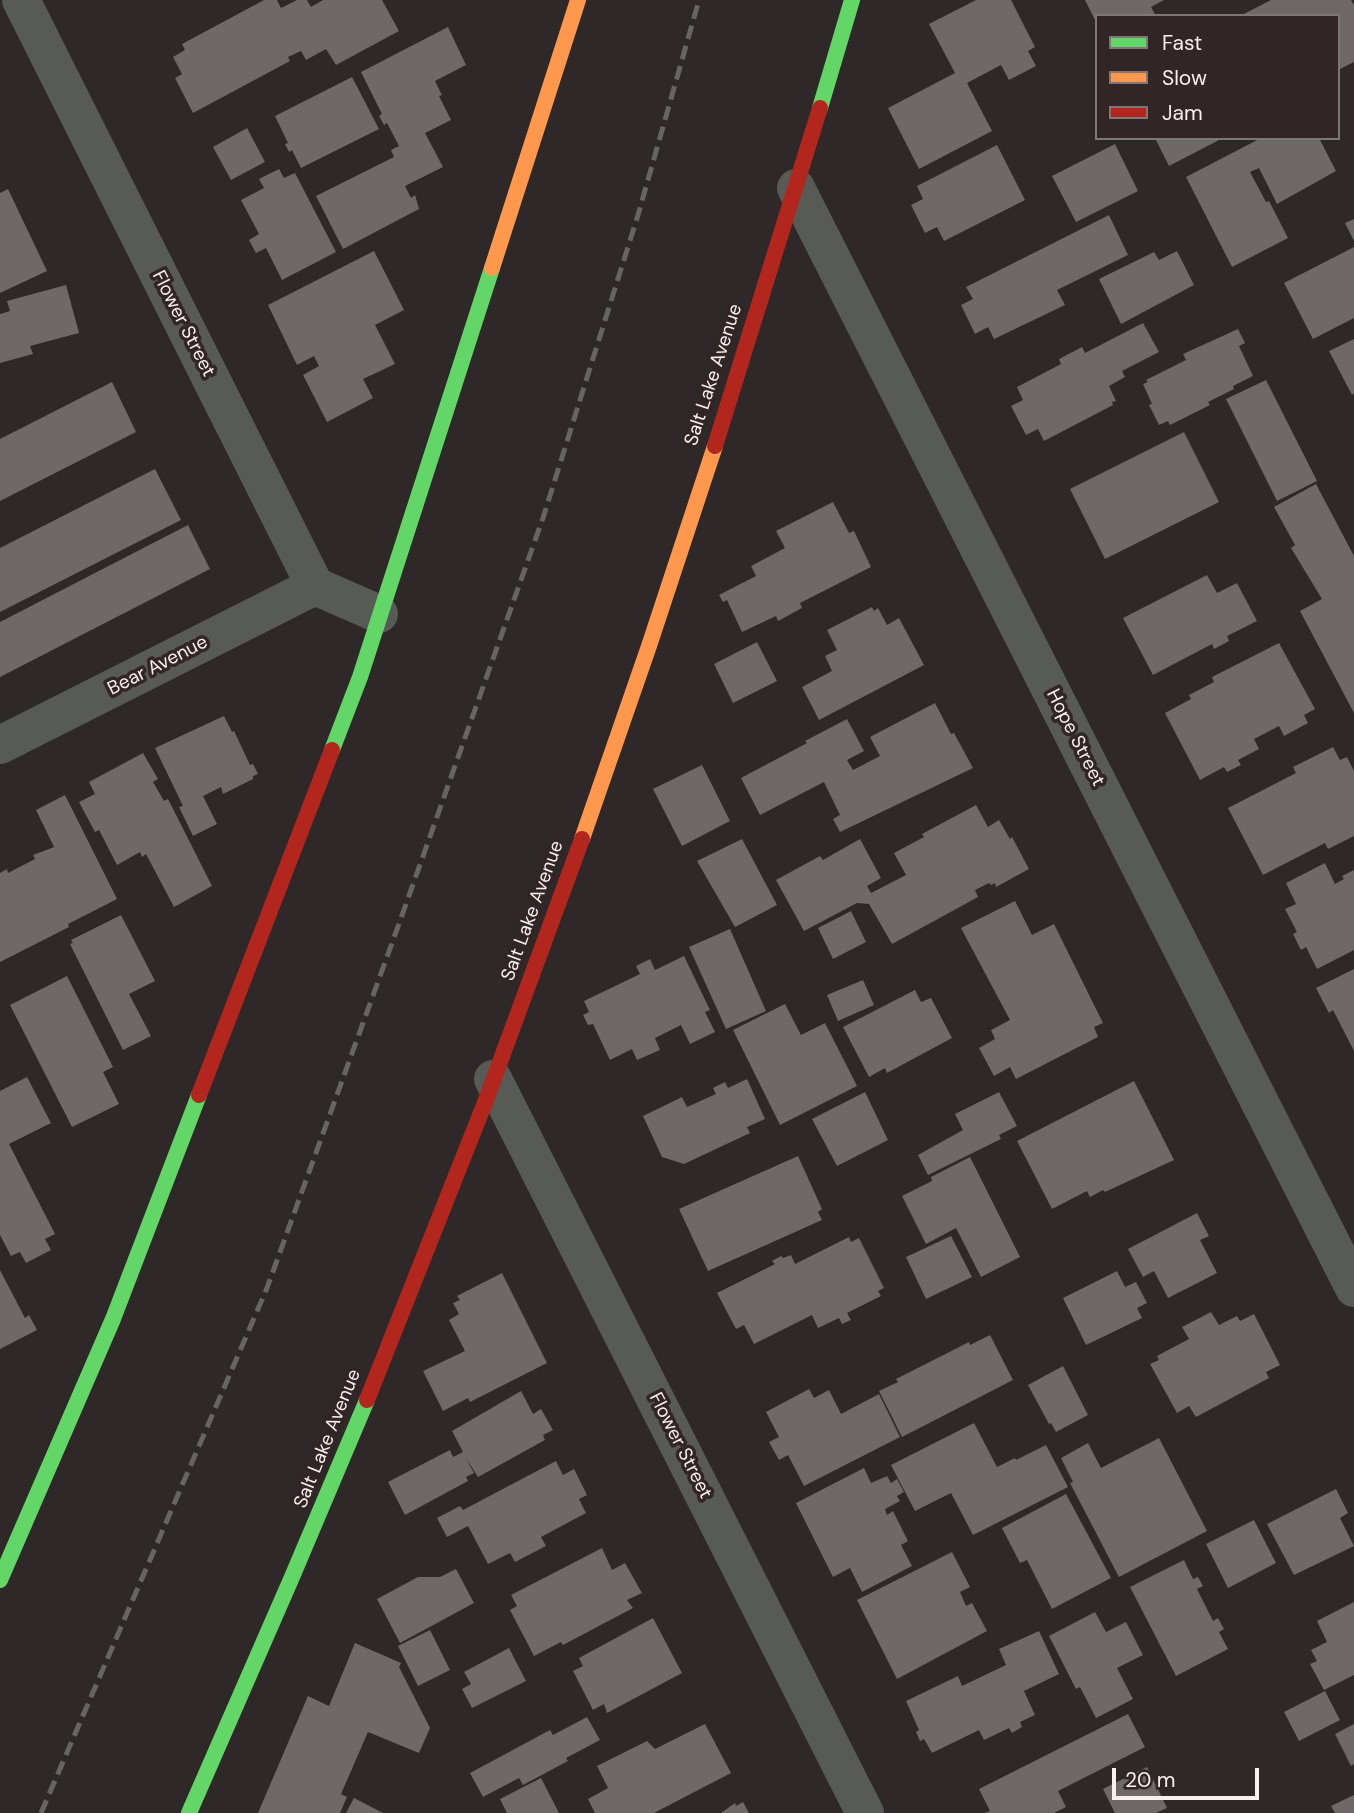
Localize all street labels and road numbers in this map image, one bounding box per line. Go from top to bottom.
street label: Flower Street [146,267,220,381]
street label: Salt Lake Avenue [680,301,748,449]
street label: Bear Avenue [104,631,212,701]
street label: Hope Street [1041,686,1109,790]
street label: Salt Lake Avenue [497,838,569,984]
street label: Salt Lake Avenue [290,1366,366,1512]
street label: Flower Street [643,1389,717,1503]

